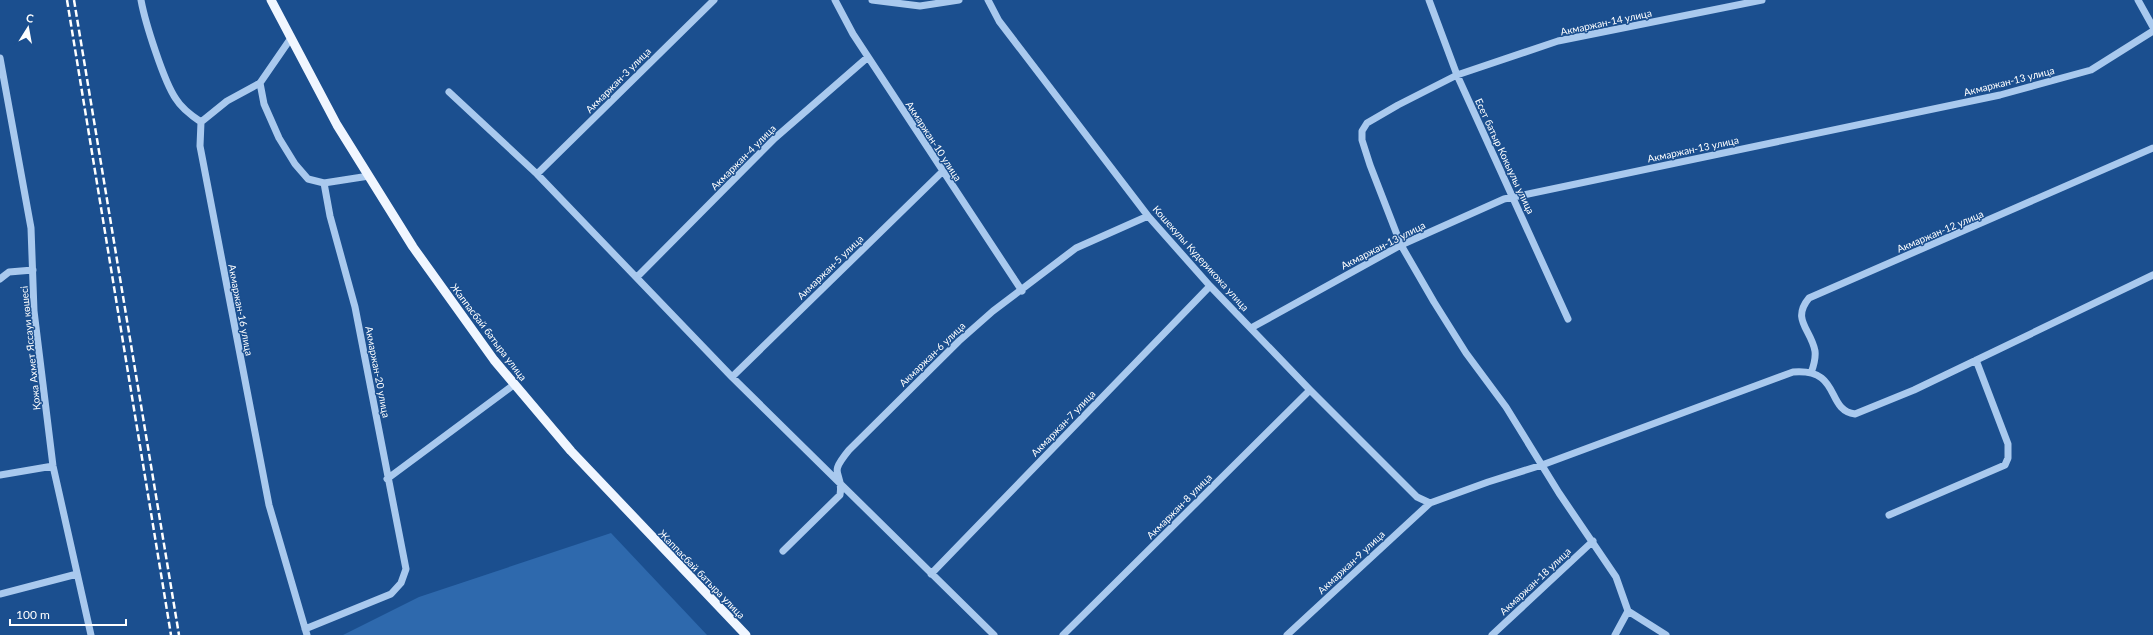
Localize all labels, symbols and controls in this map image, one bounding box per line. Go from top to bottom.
street label: Акмаржан-14 улица [1559,6,1653,38]
north arrow [8,8,48,48]
text: С [25,11,36,25]
street label: Акмаржан-3 улица [583,45,653,115]
street label: Акмаржан-13 улица [1962,64,2056,98]
street label: Есет батыр Кокыулы улица [1473,96,1537,216]
street label: Акмаржан-10 улица [904,99,964,183]
street label: Акмаржан-4 улица [708,122,778,192]
street label: Акмаржан-13 улица [1646,133,1740,165]
street label: Кошекулы Кудерикожа улица [1150,203,1252,313]
street label: Акмаржан-12 улица [1895,207,1985,255]
street label: Акмаржан-13 улица [1339,219,1427,271]
street label: Акмаржан-5 улица [794,232,866,302]
street label: Акмаржан-16 улица [226,263,256,357]
street label: Жаппасбай батыра улица [448,281,530,383]
street label: Қожа Ахмет Яссауи көшесі [18,285,42,411]
street label: Акмаржан-6 улица [896,319,968,389]
street label: Акмаржан-20 улица [363,325,393,419]
street label: Акмаржан-7 улица [1028,387,1098,459]
street label: Акмаржан-8 улица [1144,471,1214,541]
street label: Жаппасбай батыра улица [656,527,748,621]
street label: Акмаржан-9 улица [1315,528,1387,596]
street label: Акмаржан-18 улица [1497,545,1573,617]
scale bar [10,601,126,627]
text: 100 m [16,607,50,622]

